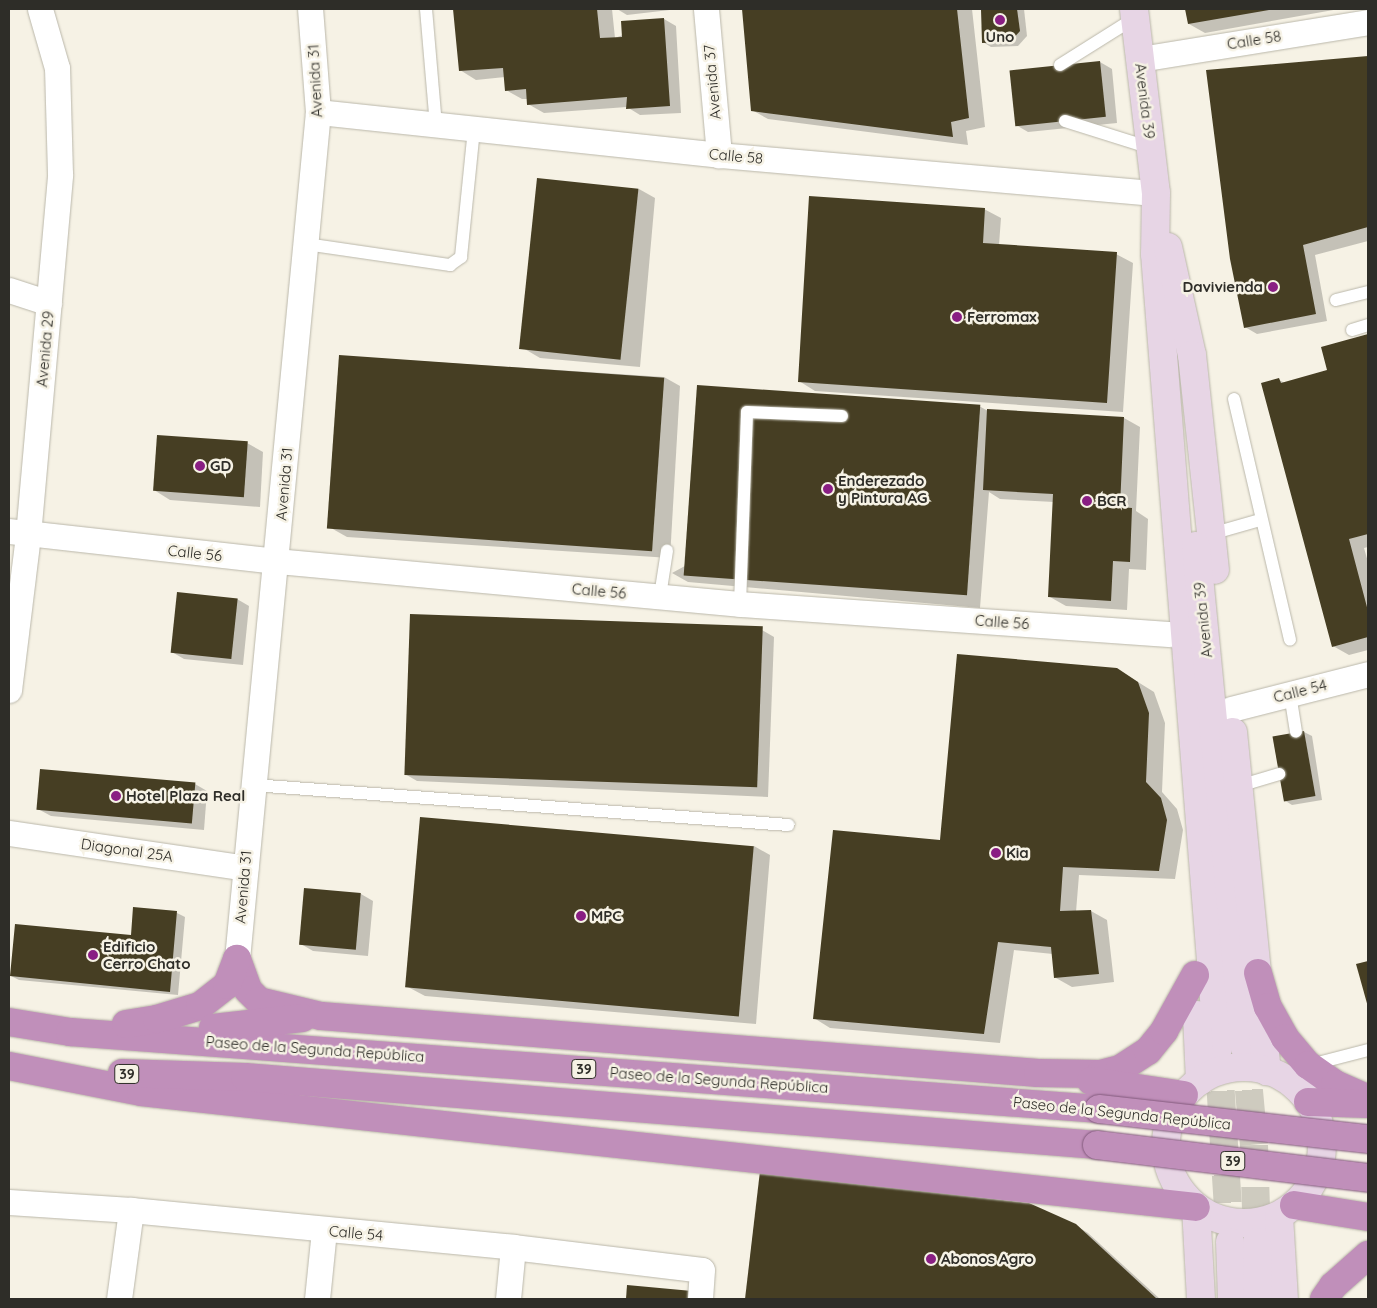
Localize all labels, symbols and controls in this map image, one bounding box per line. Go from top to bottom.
marker: Uno [994,14,1006,26]
street label: Calle 58 [1226,27,1282,53]
place label: Uno [986,28,1014,46]
street label: Avenida 31 [304,44,326,118]
street label: Avenida 37 [700,44,724,120]
street label: Avenida 39 [1131,62,1159,140]
street label: Calle 58 [708,145,764,167]
place label: Davivienda [1182,278,1263,296]
marker: Davivienda [1267,281,1279,293]
place label: Ferromax [967,308,1037,326]
street label: Avenida 29 [33,310,57,388]
marker: Ferromax [951,311,963,323]
street label: Avenida 31 [272,447,296,521]
place label: GD [210,457,231,475]
marker: GD [194,460,206,472]
place label: Enderezado y Pintura AG [838,471,927,506]
marker: Enderezado y Pintura AG [822,483,834,495]
place label: BCR [1097,492,1127,510]
marker: BCR [1081,495,1093,507]
street label: Calle 56 [167,541,223,565]
street label: Calle 56 [571,580,627,602]
street label: Avenida 39 [1190,581,1216,659]
street label: Calle 56 [974,611,1030,633]
street label: Calle 54 [1271,676,1329,706]
place label: Hotel Plaza Real [126,787,245,805]
marker: Hotel Plaza Real [110,790,122,802]
street label: Diagonal 25A [80,835,174,865]
place label: Kia [1006,844,1029,862]
marker: Kia [990,847,1002,859]
street label: Avenida 31 [231,850,255,924]
place label: MPC [591,907,622,925]
marker: MPC [575,910,587,922]
place label: Edificio Cerro Chato [103,937,191,972]
marker: Edificio Cerro Chato [87,949,99,961]
street label: Paseo de la Segunda República [205,1032,425,1066]
road number: 39 [570,1058,598,1080]
road number: 39 [113,1062,141,1086]
street label: Paseo de la Segunda República [609,1063,829,1097]
street label: Paseo de la Segunda República [1012,1093,1232,1133]
road number: 39 [1219,1150,1247,1172]
street label: Calle 54 [328,1222,384,1244]
place label: Abonos Agro [941,1250,1034,1268]
marker: Abonos Agro [925,1253,937,1265]

